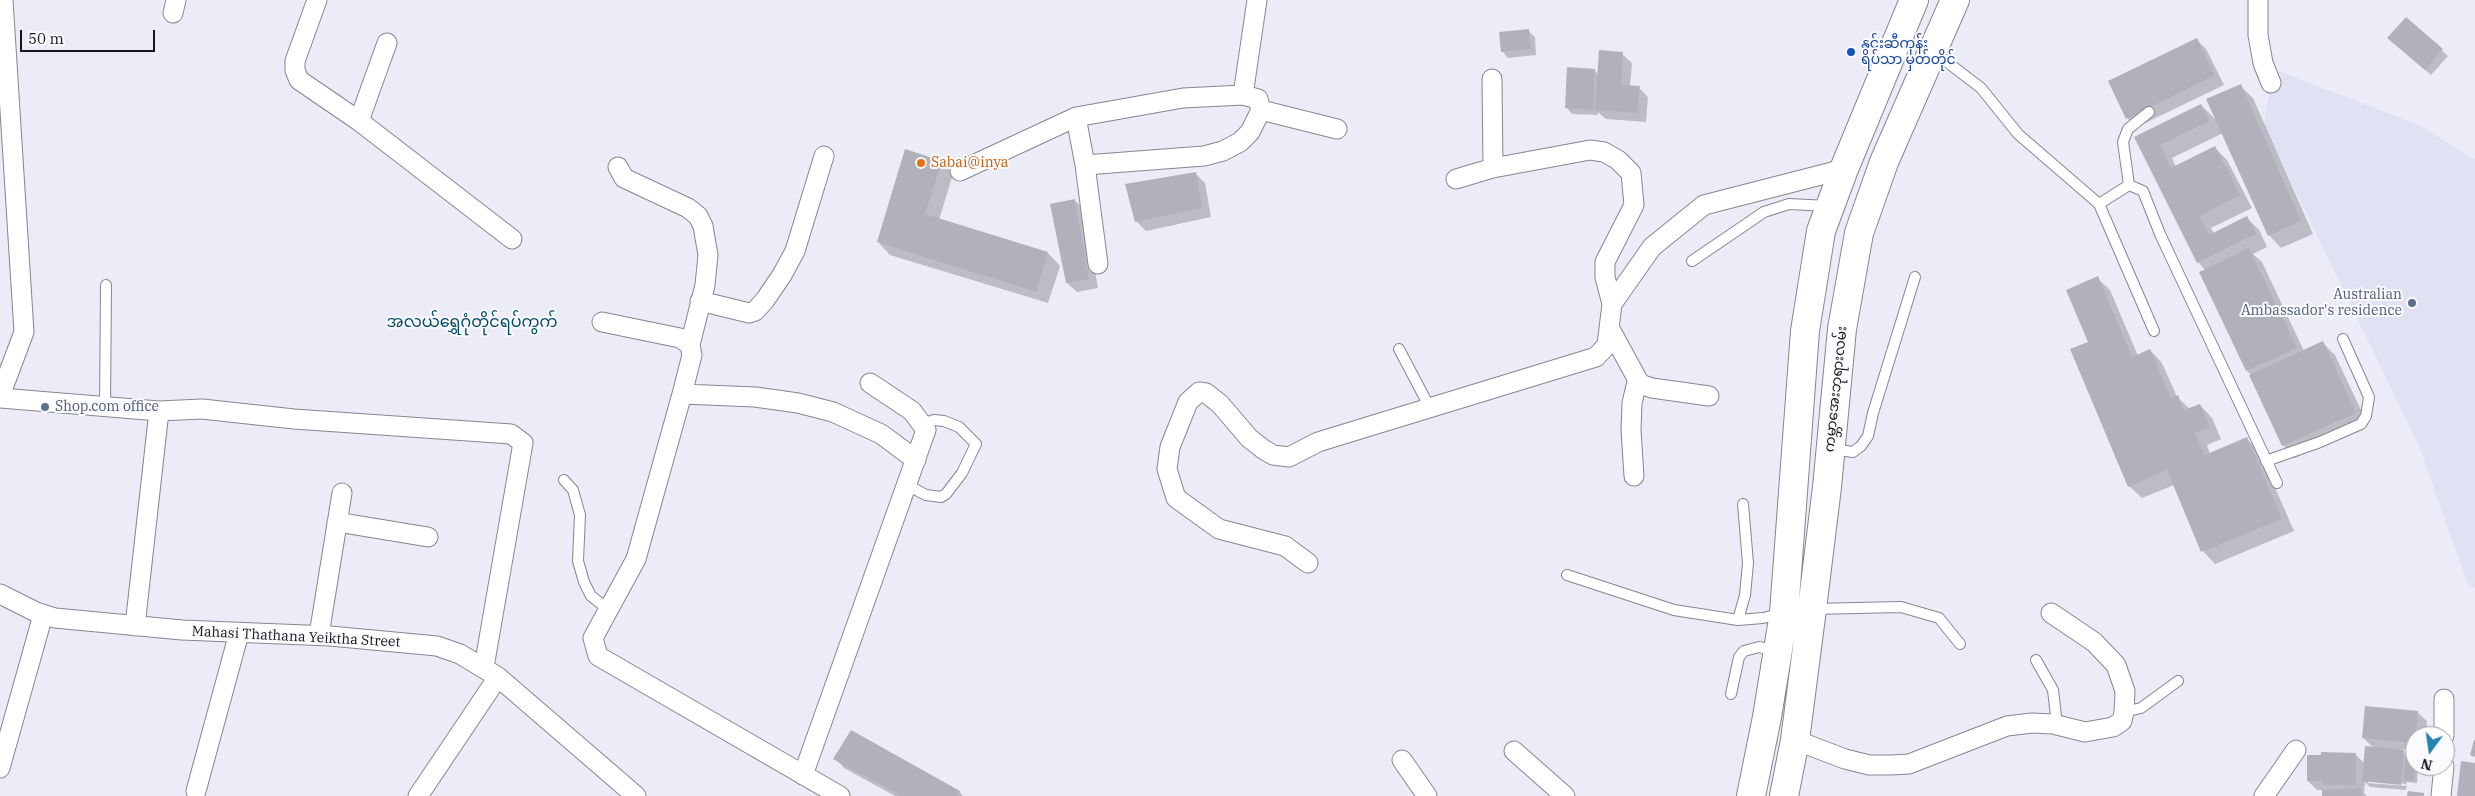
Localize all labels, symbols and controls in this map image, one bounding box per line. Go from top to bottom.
scale bar [22,20,158,52]
text: 50 m [28,29,64,48]
place label: နှင်းဆီကုန်း ရိပ်သာ မှတ်တိုင် [1861,36,1956,68]
marker: နှင်းဆီကုန်း ရိပ်သာ မှတ်တိုင် [1845,46,1857,58]
place label: Sabai@inya [931,155,1008,171]
marker: Sabai@inya [915,157,927,169]
place label: Australian Ambassador's residence [2241,287,2402,320]
marker: Australian Ambassador's residence [2406,297,2418,309]
district label: အလယ်ရွှေဂုံတိုင်ရပ်ကွက် [387,312,557,332]
street label: ကမ္ဘာအေးဘုရားလမ်း [1821,325,1851,453]
place label: Shop.com office [55,399,159,415]
marker: Shop.com office [39,401,51,413]
street label: Mahasi Thathana Yeiktha Street [191,623,401,651]
north arrow [2405,726,2455,776]
text: N [2419,755,2434,775]

